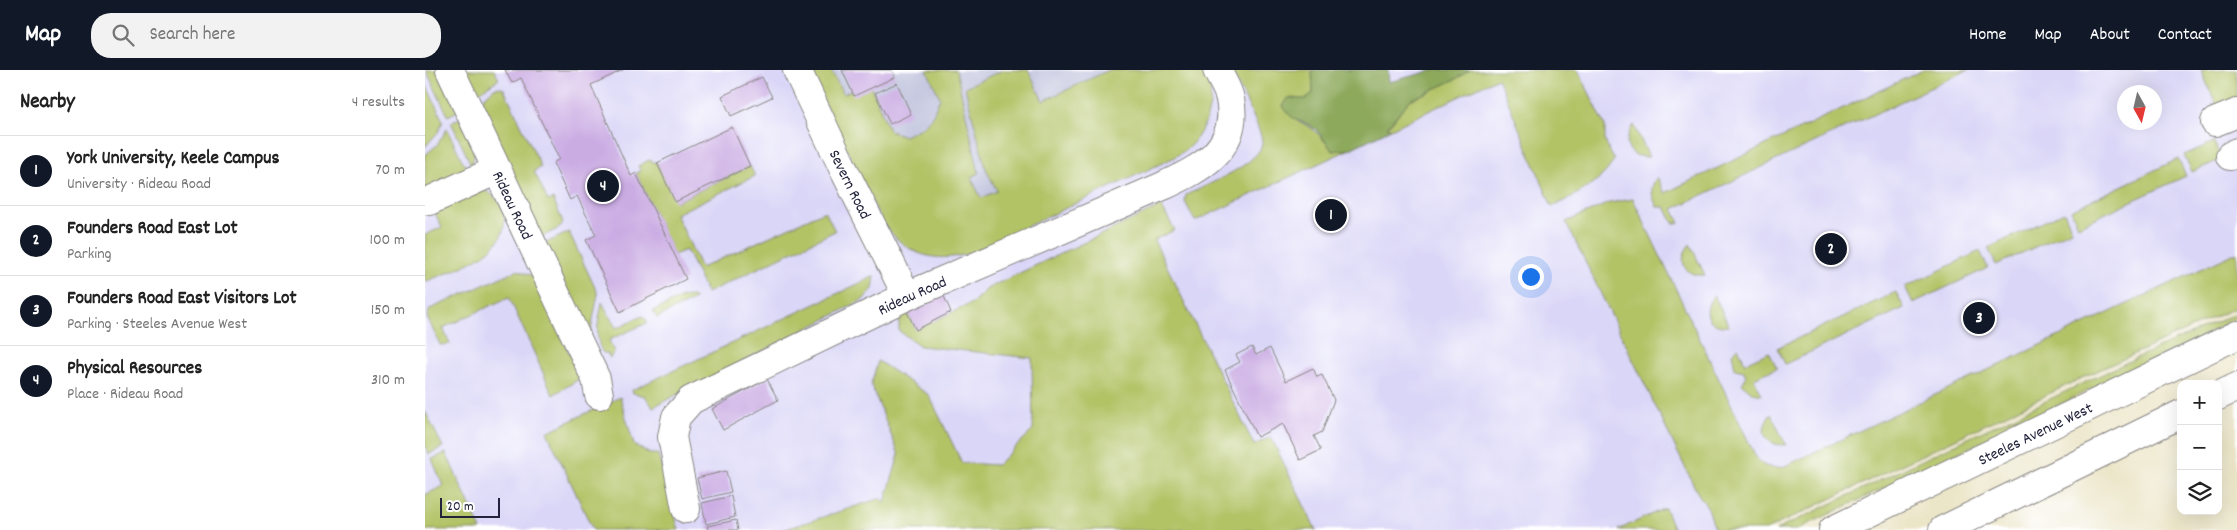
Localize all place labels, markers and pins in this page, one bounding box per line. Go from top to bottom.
pin: 4 [587,167,619,205]
pin: 1 [1315,196,1347,234]
pin: 2 [1815,230,1847,268]
pin: 3 [1963,299,1995,337]

